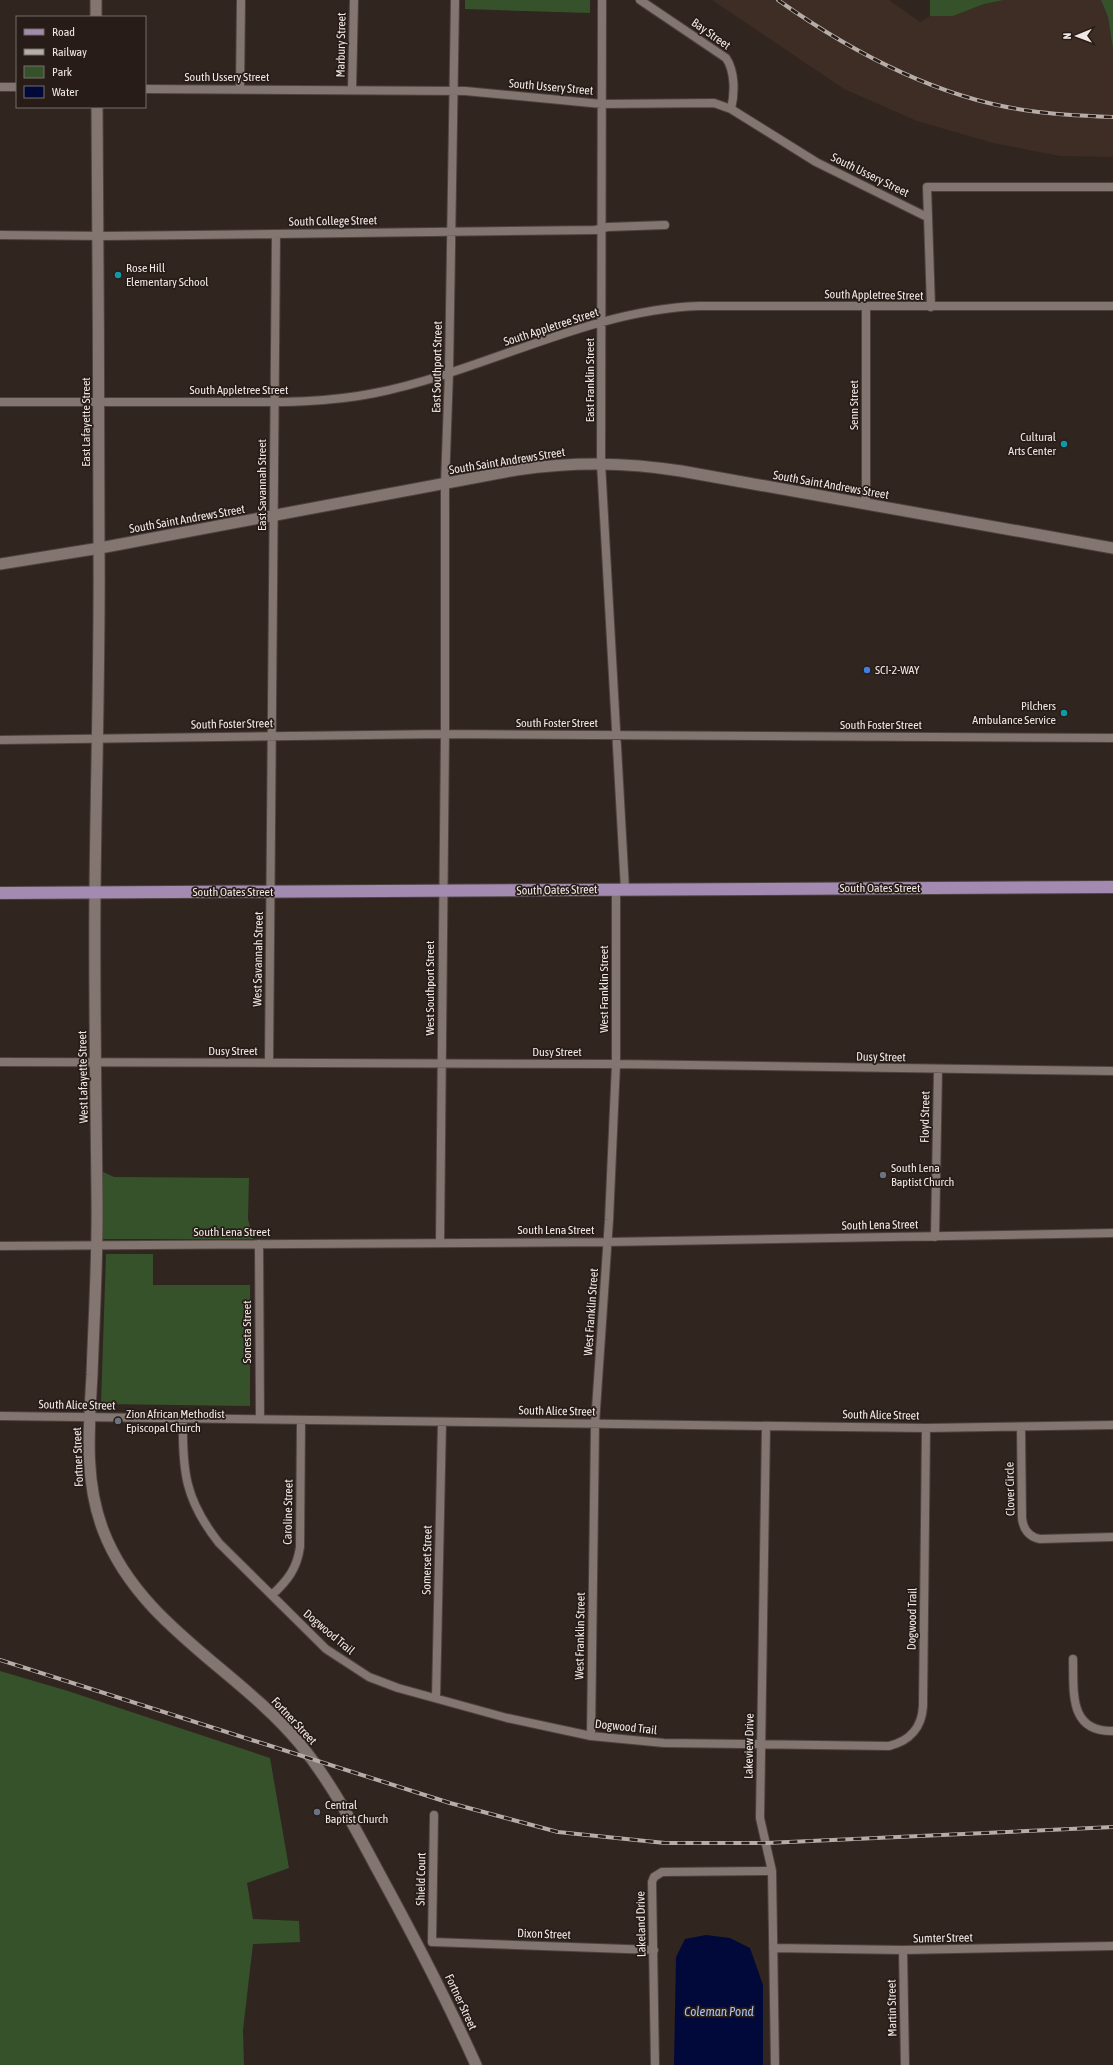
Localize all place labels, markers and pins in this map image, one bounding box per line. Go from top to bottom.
place label: Rose Hill Elementary School [126,261,209,289]
marker: Rose Hill Elementary School [113,270,123,280]
place label: Cultural Arts Center [1008,430,1057,458]
marker: Cultural Arts Center [1059,439,1069,449]
place label: SCI-2-WAY [875,663,920,677]
marker: SCI-2-WAY [862,665,872,675]
place label: Pilchers Ambulance Service [972,699,1056,727]
marker: Pilchers Ambulance Service [1059,708,1069,718]
place label: South Lena Baptist Church [891,1161,954,1189]
marker: South Lena Baptist Church [878,1170,888,1180]
place label: Zion African Methodist Episcopal Church [126,1407,225,1435]
marker: Zion African Methodist Episcopal Church [113,1416,123,1426]
place label: Central Baptist Church [325,1798,388,1826]
marker: Central Baptist Church [312,1807,322,1817]

